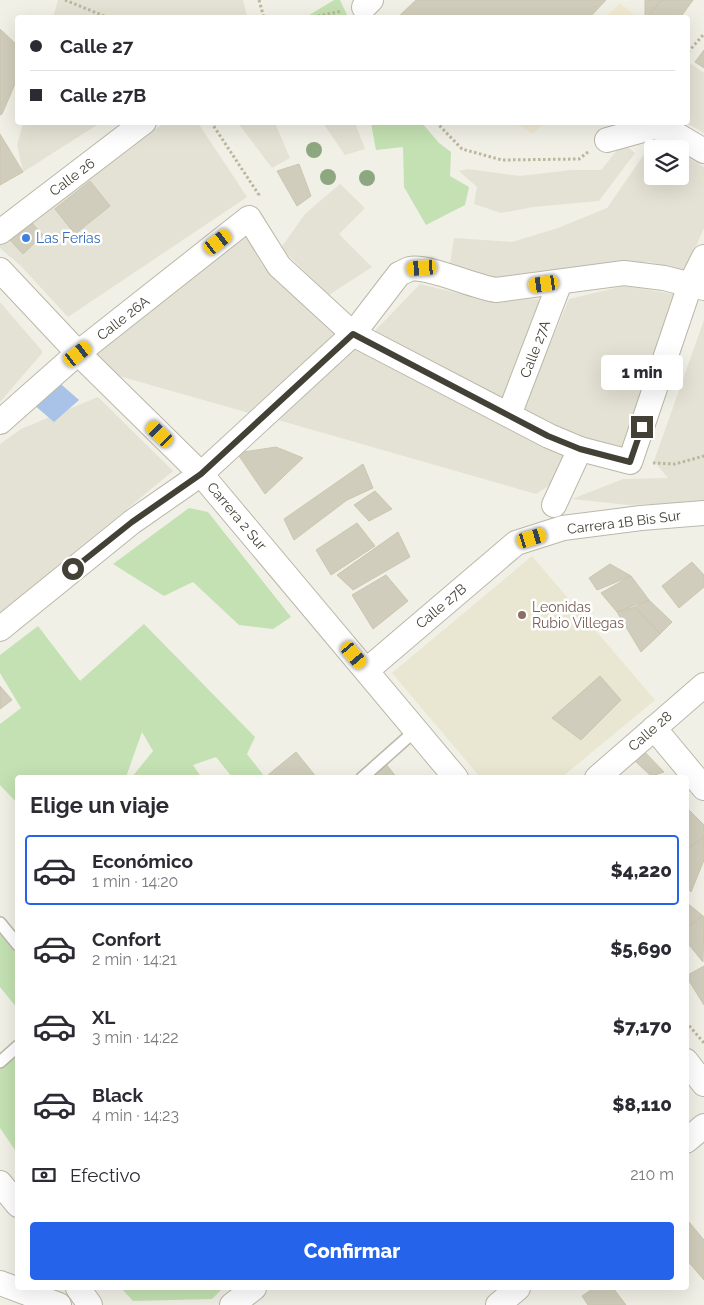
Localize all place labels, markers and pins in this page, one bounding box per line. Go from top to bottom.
place label: Las Ferias [36,230,101,246]
marker: Las Ferias [20,232,32,244]
place label: Leonidas Rubio Villegas [532,599,624,631]
marker: Leonidas Rubio Villegas [516,609,528,621]

